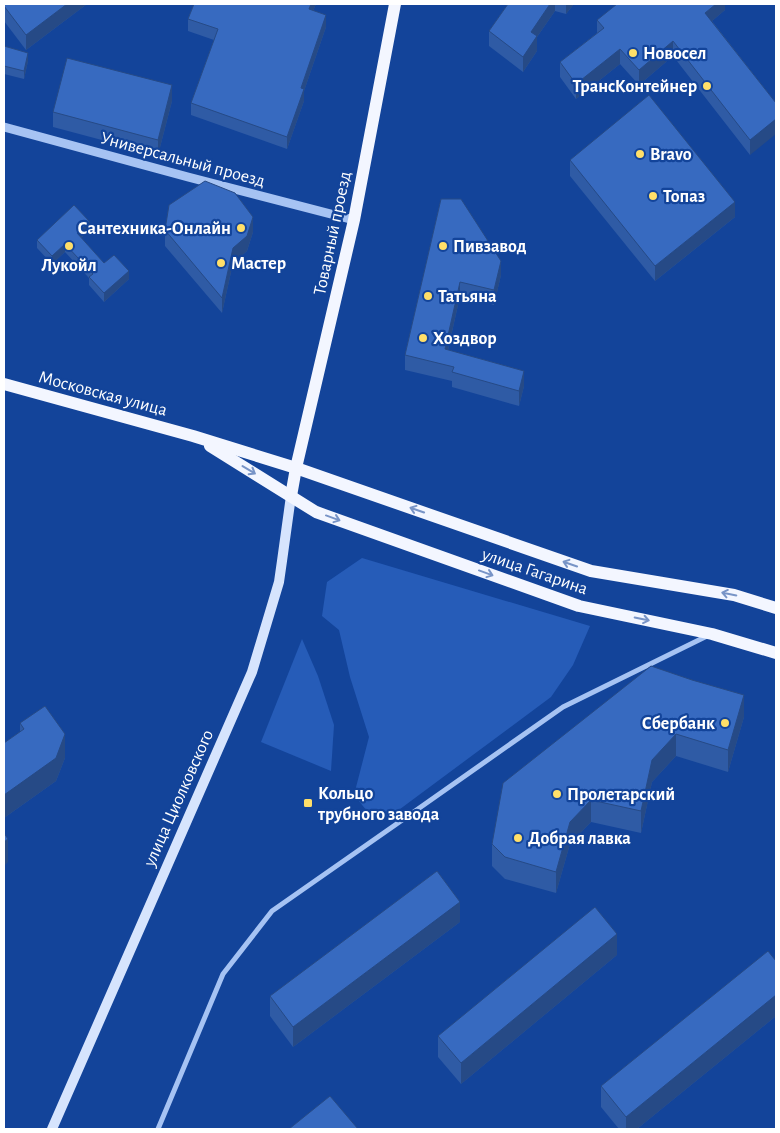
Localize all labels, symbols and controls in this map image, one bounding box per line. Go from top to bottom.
place label: Новосел [643,45,706,63]
marker: Новосел [627,47,639,59]
place label: ТрансКонтейнер [573,78,697,96]
marker: ТрансКонтейнер [701,80,713,92]
street label: Универсальный проезд [99,129,267,191]
place label: Bravo [650,146,692,164]
marker: Bravo [634,148,646,160]
street label: Товарный проезд [311,170,355,297]
place label: Топаз [663,188,705,206]
marker: Топаз [647,190,659,202]
place label: Сантехника-Онлайн [78,220,231,238]
marker: Сантехника-Онлайн [235,222,247,234]
place label: Пивзавод [453,238,527,256]
marker: Лукойл [63,240,75,252]
marker: Пивзавод [437,240,449,252]
place label: Мастер [231,255,286,273]
place label: Лукойл [41,257,97,275]
marker: Мастер [215,257,227,269]
place label: Татьяна [438,288,497,306]
marker: Татьяна [422,290,434,302]
place label: Хоздвор [433,330,497,348]
marker: Хоздвор [417,332,429,344]
street label: Московская улица [36,368,169,420]
one-way arrow [242,466,256,476]
one-way arrow [409,505,425,515]
one-way arrow [325,514,341,523]
street label: улица Гагарина [478,545,590,598]
one-way arrow [563,559,578,568]
one-way arrow [478,569,494,578]
one-way arrow [722,589,738,599]
one-way arrow [633,615,649,624]
place label: Сбербанк [642,715,715,733]
marker: Сбербанк [719,717,731,729]
street label: улица Циолковского [140,727,217,870]
place label: Кольцо трубного завода [317,785,440,824]
place label: Пролетарский [567,786,675,804]
marker: Пролетарский [551,788,563,800]
marker: Кольцо трубного завода [302,797,314,809]
place label: Добрая лавка [528,830,631,848]
marker: Добрая лавка [512,832,524,844]

